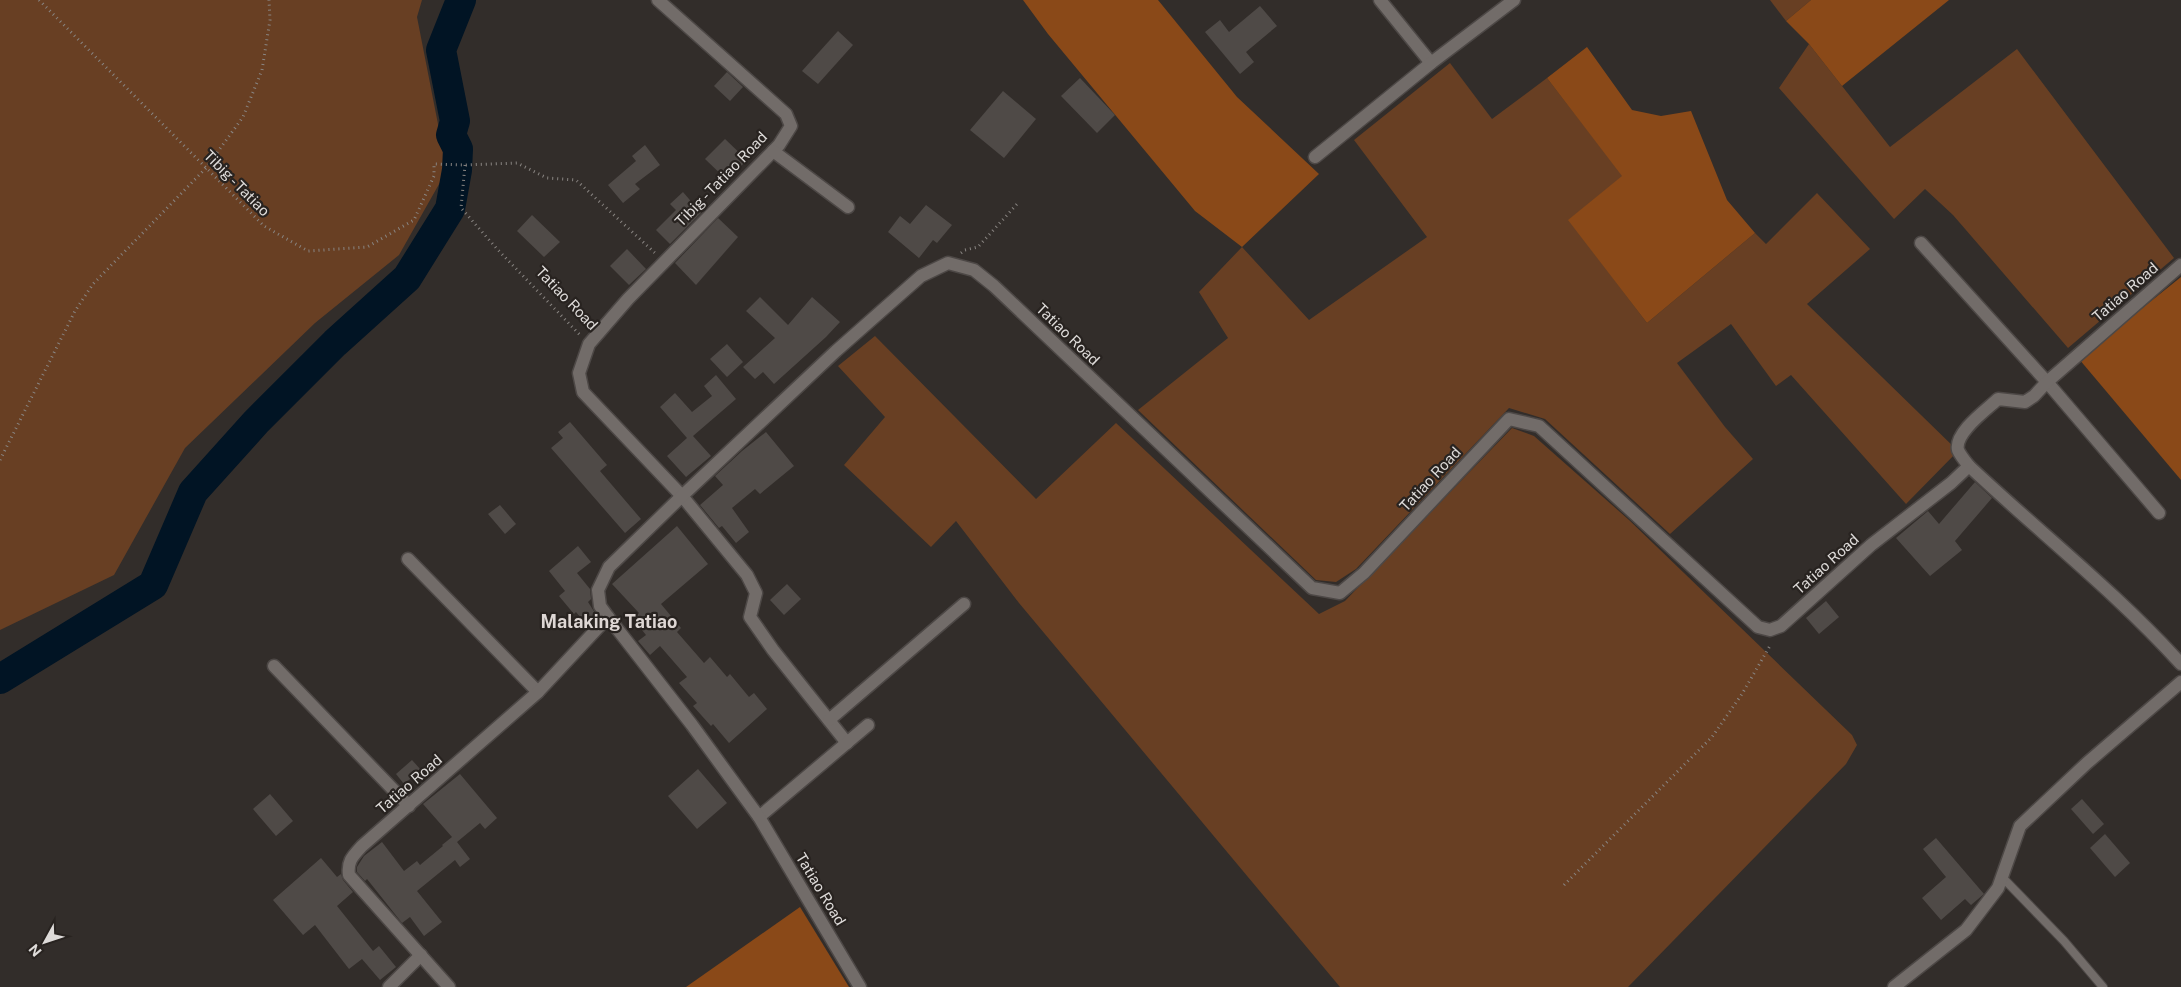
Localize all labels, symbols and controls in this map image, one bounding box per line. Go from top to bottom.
street label: Tibig - Tatiao Road [672,128,770,230]
street label: Tibig - Tatiao [201,147,273,219]
street label: Tatiao Road [2089,259,2161,325]
street label: Tatiao Road [533,263,601,333]
street label: Tatiao Road [1033,300,1103,368]
street label: Tatiao Road [1396,443,1464,515]
street label: Tatiao Road [1790,530,1862,598]
district label: Malaking Tatiao [541,611,677,632]
street label: Tatiao Road [373,751,445,817]
street label: Tatiao Road [793,850,849,928]
north arrow [20,917,70,967]
text: N [25,941,45,960]

